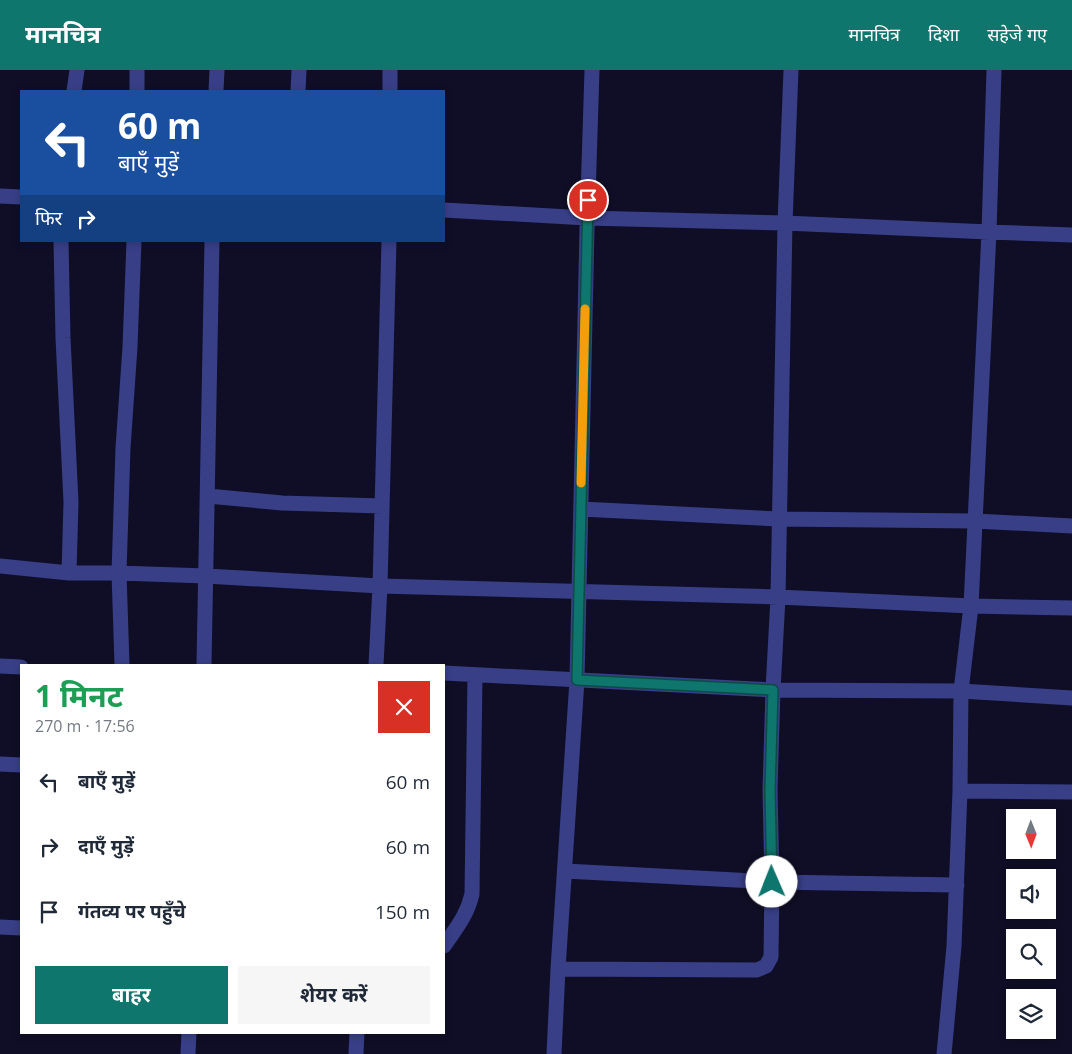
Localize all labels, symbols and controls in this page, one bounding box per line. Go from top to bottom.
text: मानचित्र [25,17,101,50]
text: मानचित्र [849,22,900,46]
text: दिशा [928,22,959,46]
text: सहेजे गए [987,22,1047,46]
text: 60 m [118,102,201,149]
icon: left [35,110,100,175]
text: बाएँ मुड़ें [118,147,179,177]
pin [567,179,609,221]
icon: arrive [574,186,602,214]
text: फिर [35,205,62,231]
icon: right [72,205,100,233]
text: 1 मिनट [35,675,123,716]
button: close [378,681,430,733]
text: 270 m · 17:56 [35,715,135,737]
icon: left [35,768,63,796]
text: बाएँ मुड़ें [78,768,135,794]
text: 60 m [386,769,430,795]
north arrow [1006,809,1056,859]
map controls [1006,809,1056,1039]
icon: right [35,833,63,861]
text: दाएँ मुड़ें [78,833,134,859]
text: 60 m [386,834,430,860]
position arrow [745,855,797,907]
button: sound [1006,869,1056,919]
icon: arrive [35,898,63,926]
text: गंतव्य पर पहुँचे [78,898,186,924]
text: 150 m [375,899,430,925]
button: search [1006,929,1056,979]
button: बाहर [35,966,228,1024]
button: शेयर करें [238,966,430,1024]
button: layers [1006,989,1056,1039]

